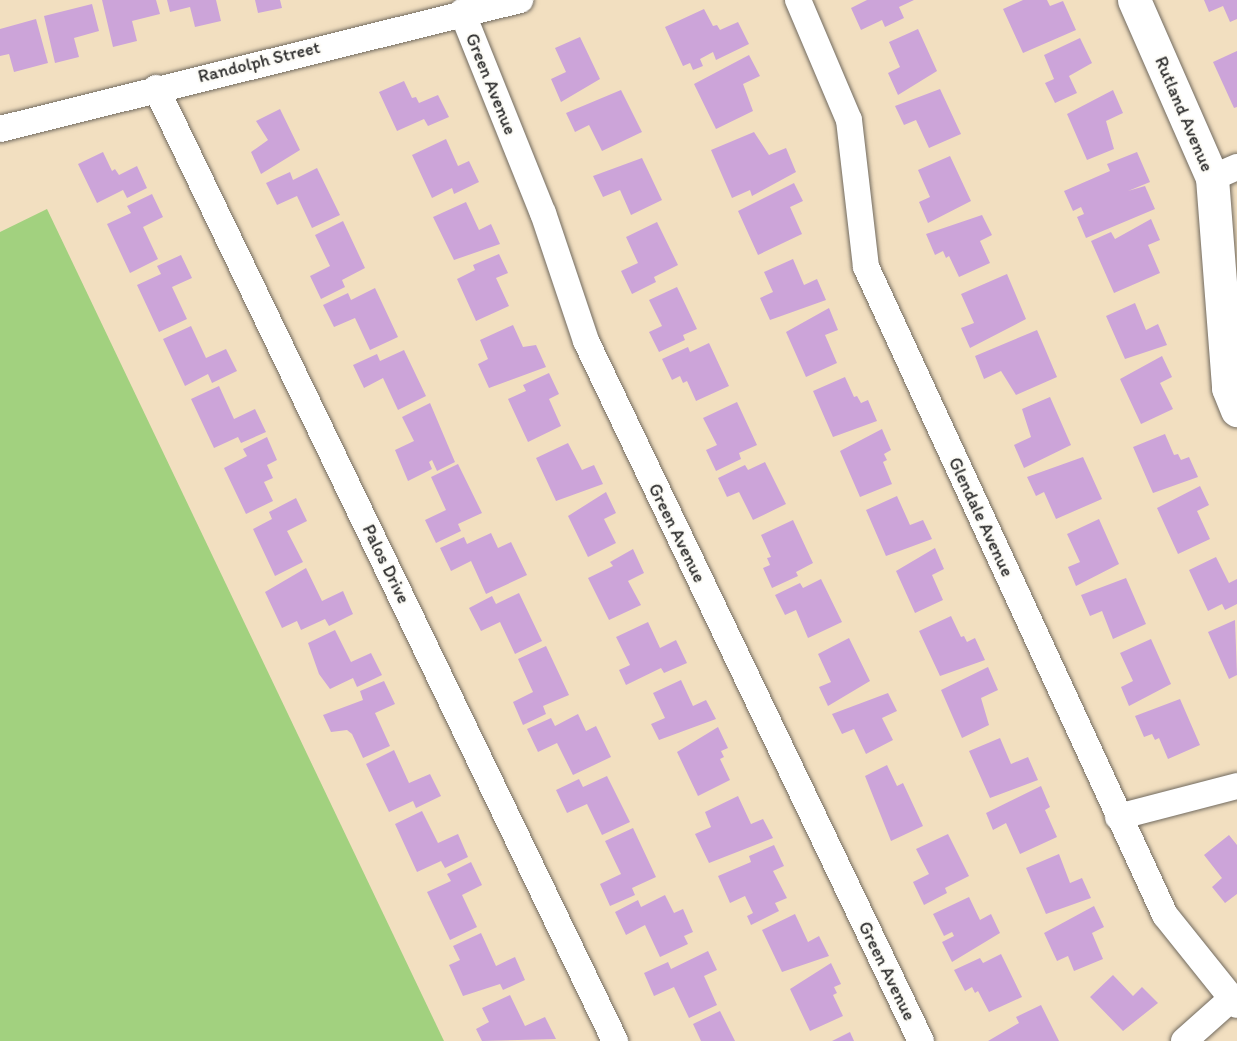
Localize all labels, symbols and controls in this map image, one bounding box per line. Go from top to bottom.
street label: Green Avenue [461,31,521,137]
street label: Randolph Street [196,36,322,88]
street label: Rutland Avenue [1150,54,1218,174]
street label: Glendale Avenue [944,454,1018,580]
street label: Green Avenue [644,480,710,586]
street label: Palos Drive [357,521,415,607]
street label: Green Avenue [854,918,920,1024]

